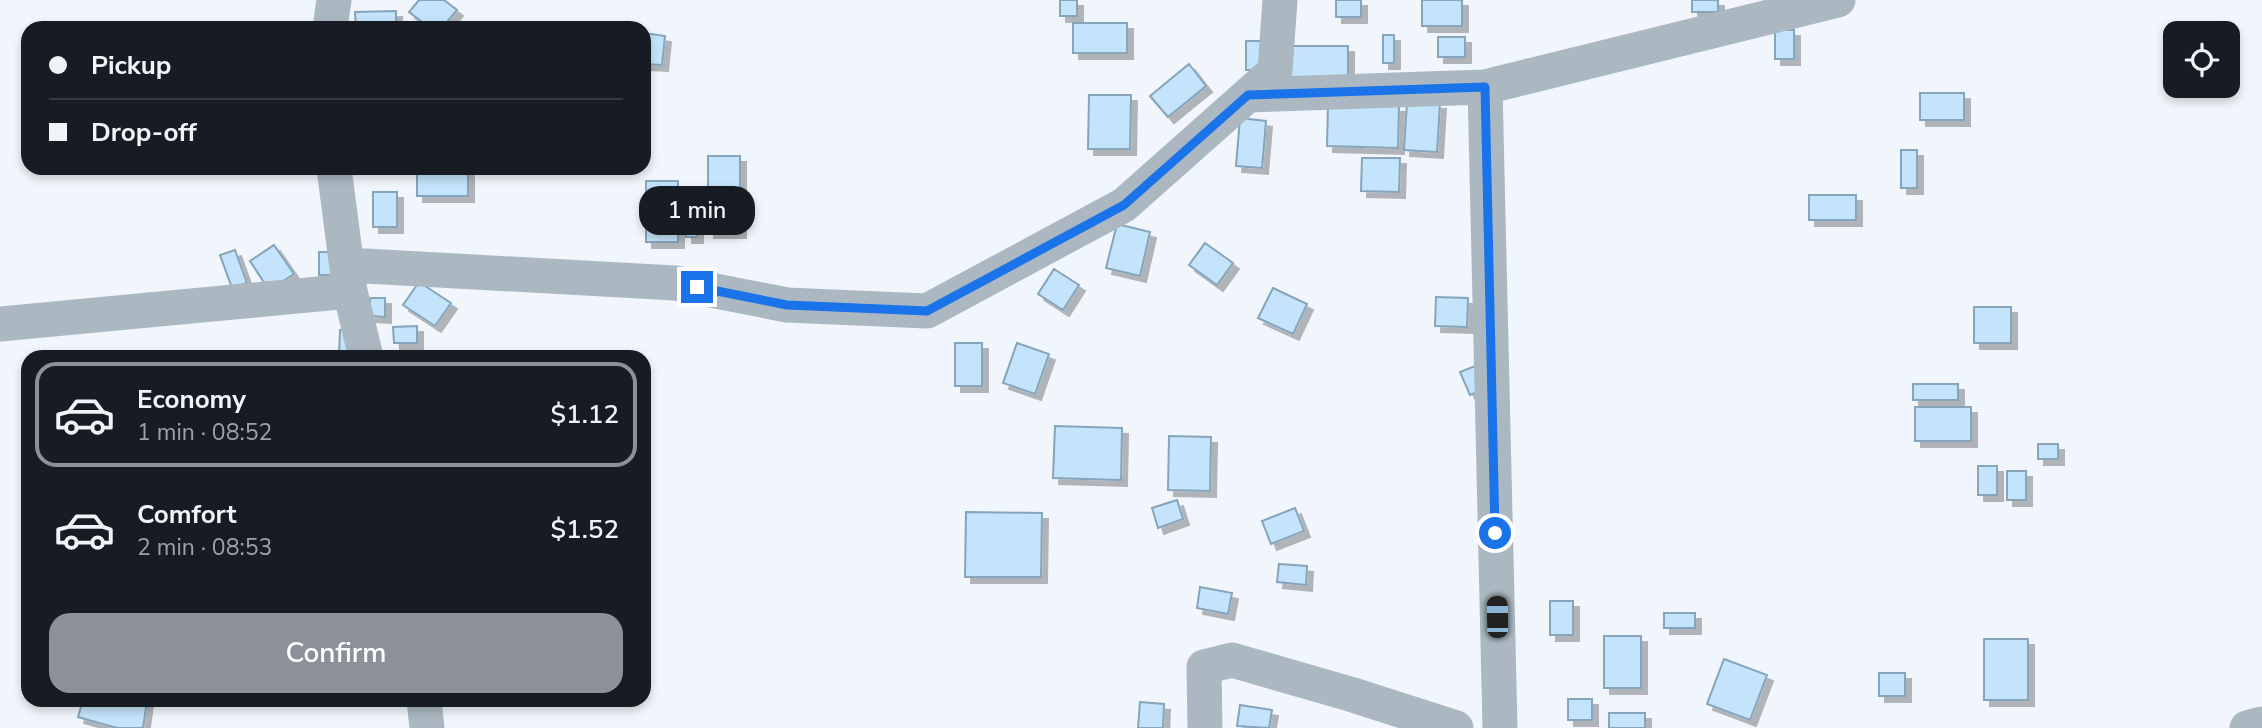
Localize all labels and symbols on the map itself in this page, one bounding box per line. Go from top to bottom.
callout: 1 min [639,186,755,234]
route end [681,271,713,303]
route start [1479,517,1511,549]
car [1487,596,1508,638]

